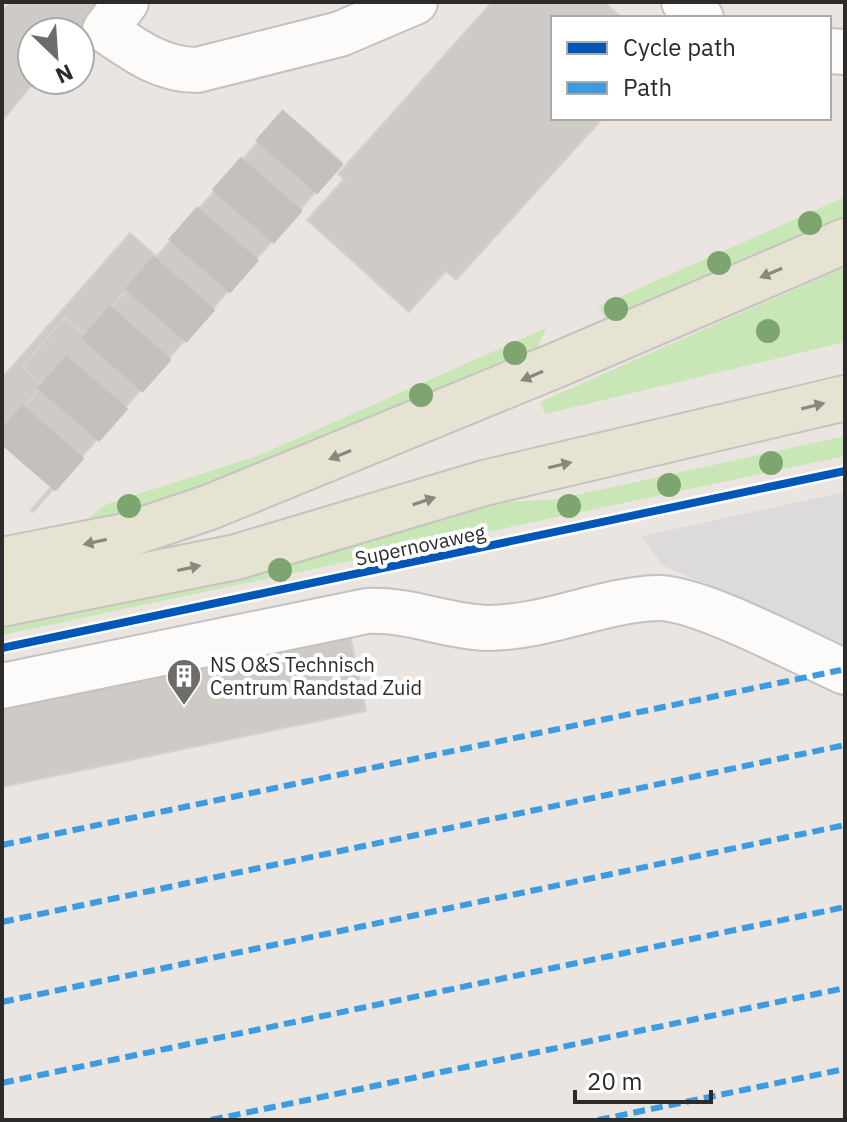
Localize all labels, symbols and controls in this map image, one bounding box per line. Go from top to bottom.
north arrow [16,16,96,96]
legend [551,16,831,120]
text: Cycle path [623,31,736,63]
text: N [51,58,78,91]
text: Path [623,71,672,103]
one-way arrow [759,267,782,280]
one-way arrow [520,370,544,383]
one-way arrow [801,399,826,412]
one-way arrow [328,449,352,462]
one-way arrow [548,458,573,471]
one-way arrow [412,494,436,506]
street label: Supernovaweg [352,518,488,572]
one-way arrow [82,536,107,549]
one-way arrow [176,561,201,574]
place label: NS O&S Technisch Centrum Randstad Zuid [210,651,422,701]
building icon: NS O&S Technisch Centrum Randstad Zuid [165,657,203,707]
scale bar [575,1054,711,1104]
text: 20 m [587,1065,642,1097]

